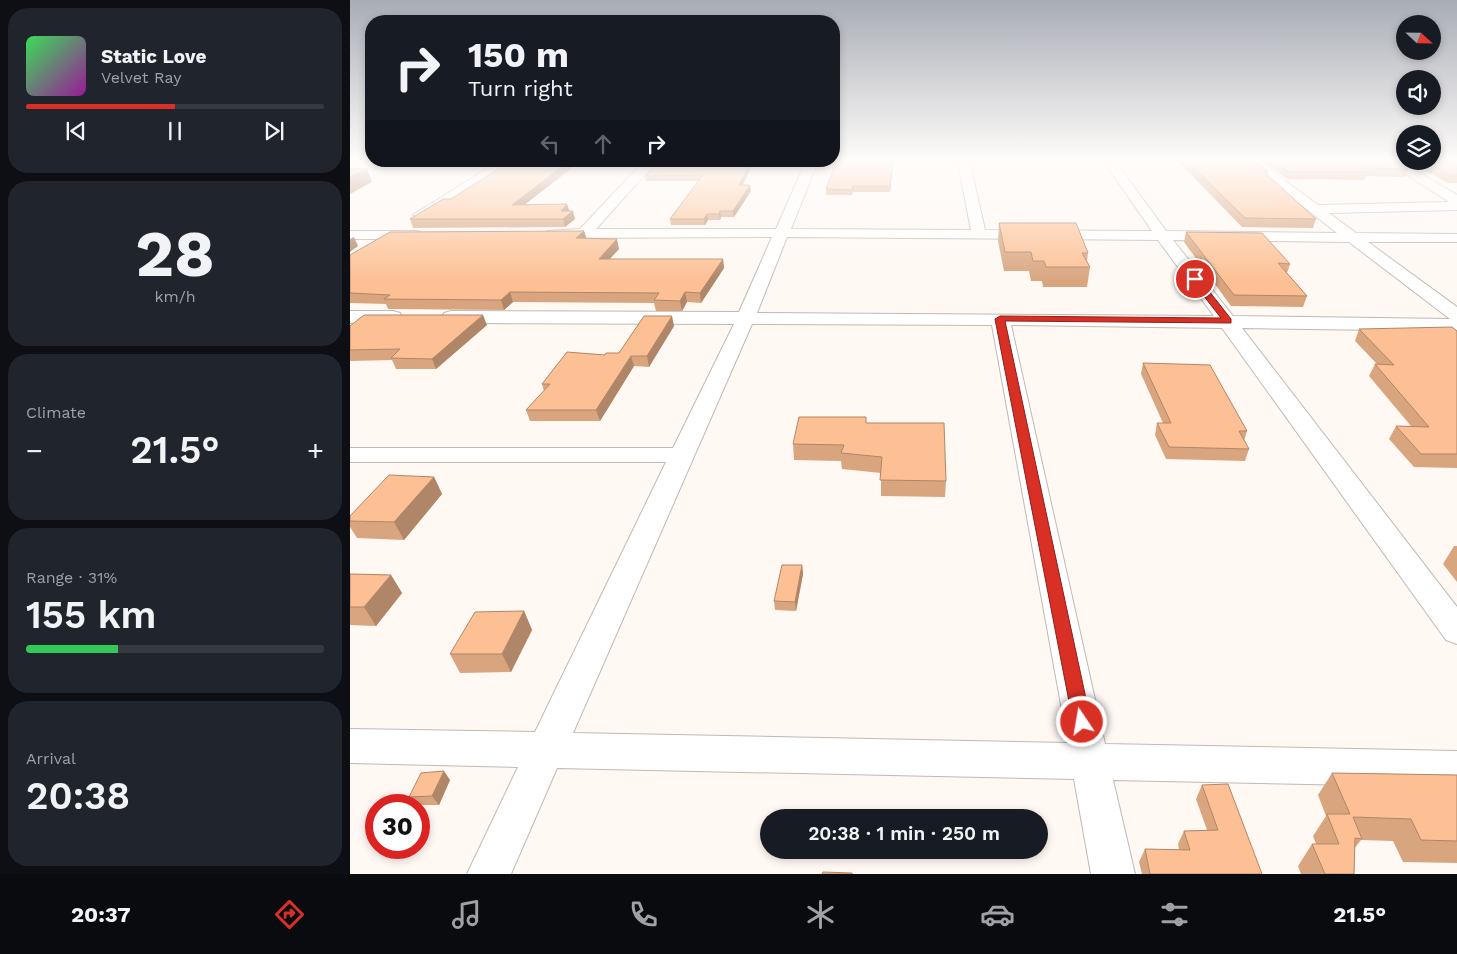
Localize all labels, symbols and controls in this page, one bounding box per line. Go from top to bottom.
north arrow [1396,15,1441,60]
map controls [1396,15,1441,170]
text: 150 m [468,34,569,76]
icon: right [385,35,450,100]
text: Static Love [101,45,206,68]
text: Velvet Ray [101,68,181,87]
button: sound [1396,70,1441,115]
text: Turn right [468,76,573,101]
icon: previous [62,117,90,145]
icon: pause [161,117,189,145]
icon: next [260,117,288,145]
button: layers [1396,125,1441,170]
icon: left [536,130,564,158]
icon: ahead [589,130,617,158]
icon: right [642,130,670,158]
text: 28 [135,216,215,292]
pin [1174,258,1216,300]
icon: arrive [1181,265,1209,293]
text: km/h [154,287,196,306]
text: Climate [26,403,86,422]
text: 21.5° [130,428,220,472]
text: − [26,434,43,467]
text: + [307,434,324,467]
text: Range · 31% [26,568,117,587]
text: 155 km [26,593,156,637]
position arrow [1055,695,1107,747]
text: Arrival [26,749,76,768]
text: 20:38 [26,774,130,818]
speed limit sign: 30 [365,794,430,859]
text: 20:38 · 1 min · 250 m [808,822,1000,845]
icon: directions [272,897,307,932]
icon: music [449,897,484,932]
icon: phone [626,897,661,932]
icon: climate [803,897,838,932]
icon: car [980,897,1015,932]
icon: filters [1157,897,1192,932]
text: 20:37 [71,902,131,927]
text: 21.5° [1333,902,1386,927]

